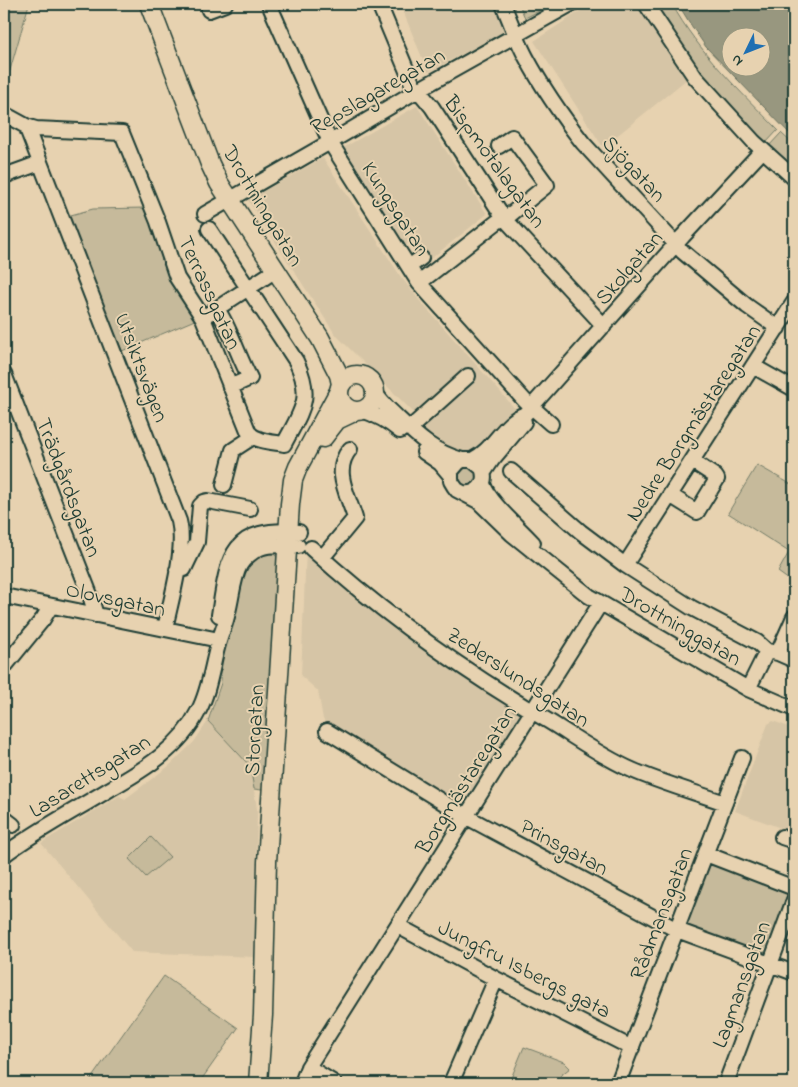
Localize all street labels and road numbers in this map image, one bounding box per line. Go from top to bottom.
street label: Repslagaregatan [305,41,452,145]
street label: Bispmotalagatan [433,89,553,236]
street label: Sjögatan [592,129,672,212]
street label: Drottninggatan [211,139,310,274]
street label: Kungsgatan [351,156,437,264]
street label: Skolgatan [589,224,673,314]
street label: Terrassgatan [167,231,249,356]
street label: Utsiktsvägen [104,309,176,428]
street label: Nedre Borgmästaregatan [619,319,771,529]
street label: Trädgårdsgatan [25,414,108,563]
street label: Olovsgatan [62,575,168,628]
street label: Drottninggatan [611,579,747,676]
street label: Zederslundsgatan [439,620,595,738]
street label: Storgatan [238,684,275,777]
street label: Borgmästaregatan [408,700,527,863]
street label: Lasarettsgatan [24,728,158,828]
street label: Prinsgatan [513,812,614,886]
street label: Rådmansgatan [623,843,704,985]
street label: Jungfru Isbergs gata [431,913,616,1029]
street label: Lagmansgatan [705,917,782,1053]

